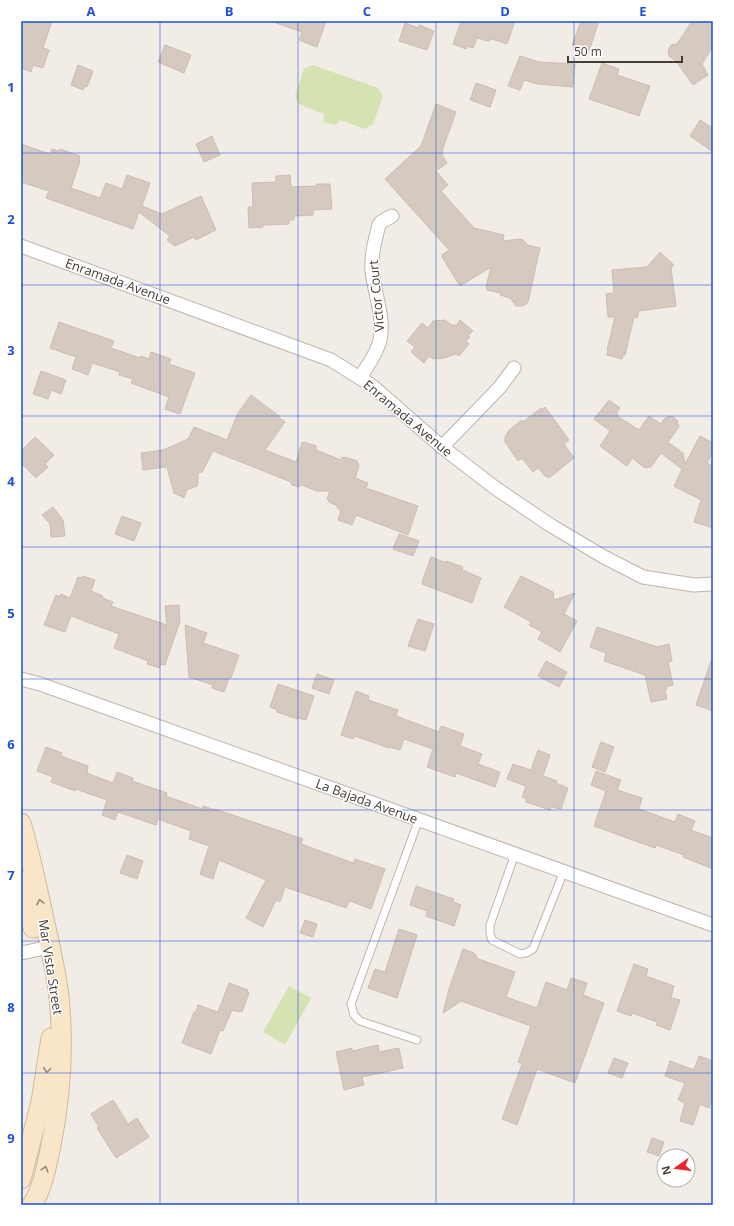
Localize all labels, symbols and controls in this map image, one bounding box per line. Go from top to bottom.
text: A [87,2,96,20]
text: B [225,2,234,20]
text: C [363,2,371,20]
text: D [500,2,510,20]
text: E [639,2,647,20]
scale bar [568,38,682,64]
text: 50 m [574,43,602,60]
text: 1 [7,78,15,96]
text: 2 [7,210,15,228]
street label: Enramada Avenue [63,254,173,308]
street label: Victor Court [364,259,388,333]
text: 3 [7,341,15,359]
street label: Enramada Avenue [360,375,456,461]
text: 4 [7,472,15,490]
text: 5 [7,604,15,622]
text: 6 [7,735,15,753]
street label: La Bajada Avenue [313,774,421,828]
text: 7 [7,866,15,884]
one-way arrow [37,899,45,905]
street label: Mar Vista Street [35,918,67,1016]
text: 8 [7,998,15,1016]
one-way arrow [43,1067,52,1073]
text: 9 [7,1129,15,1147]
north arrow [656,1148,696,1188]
text: N [657,1164,674,1177]
one-way arrow [40,1165,49,1172]

